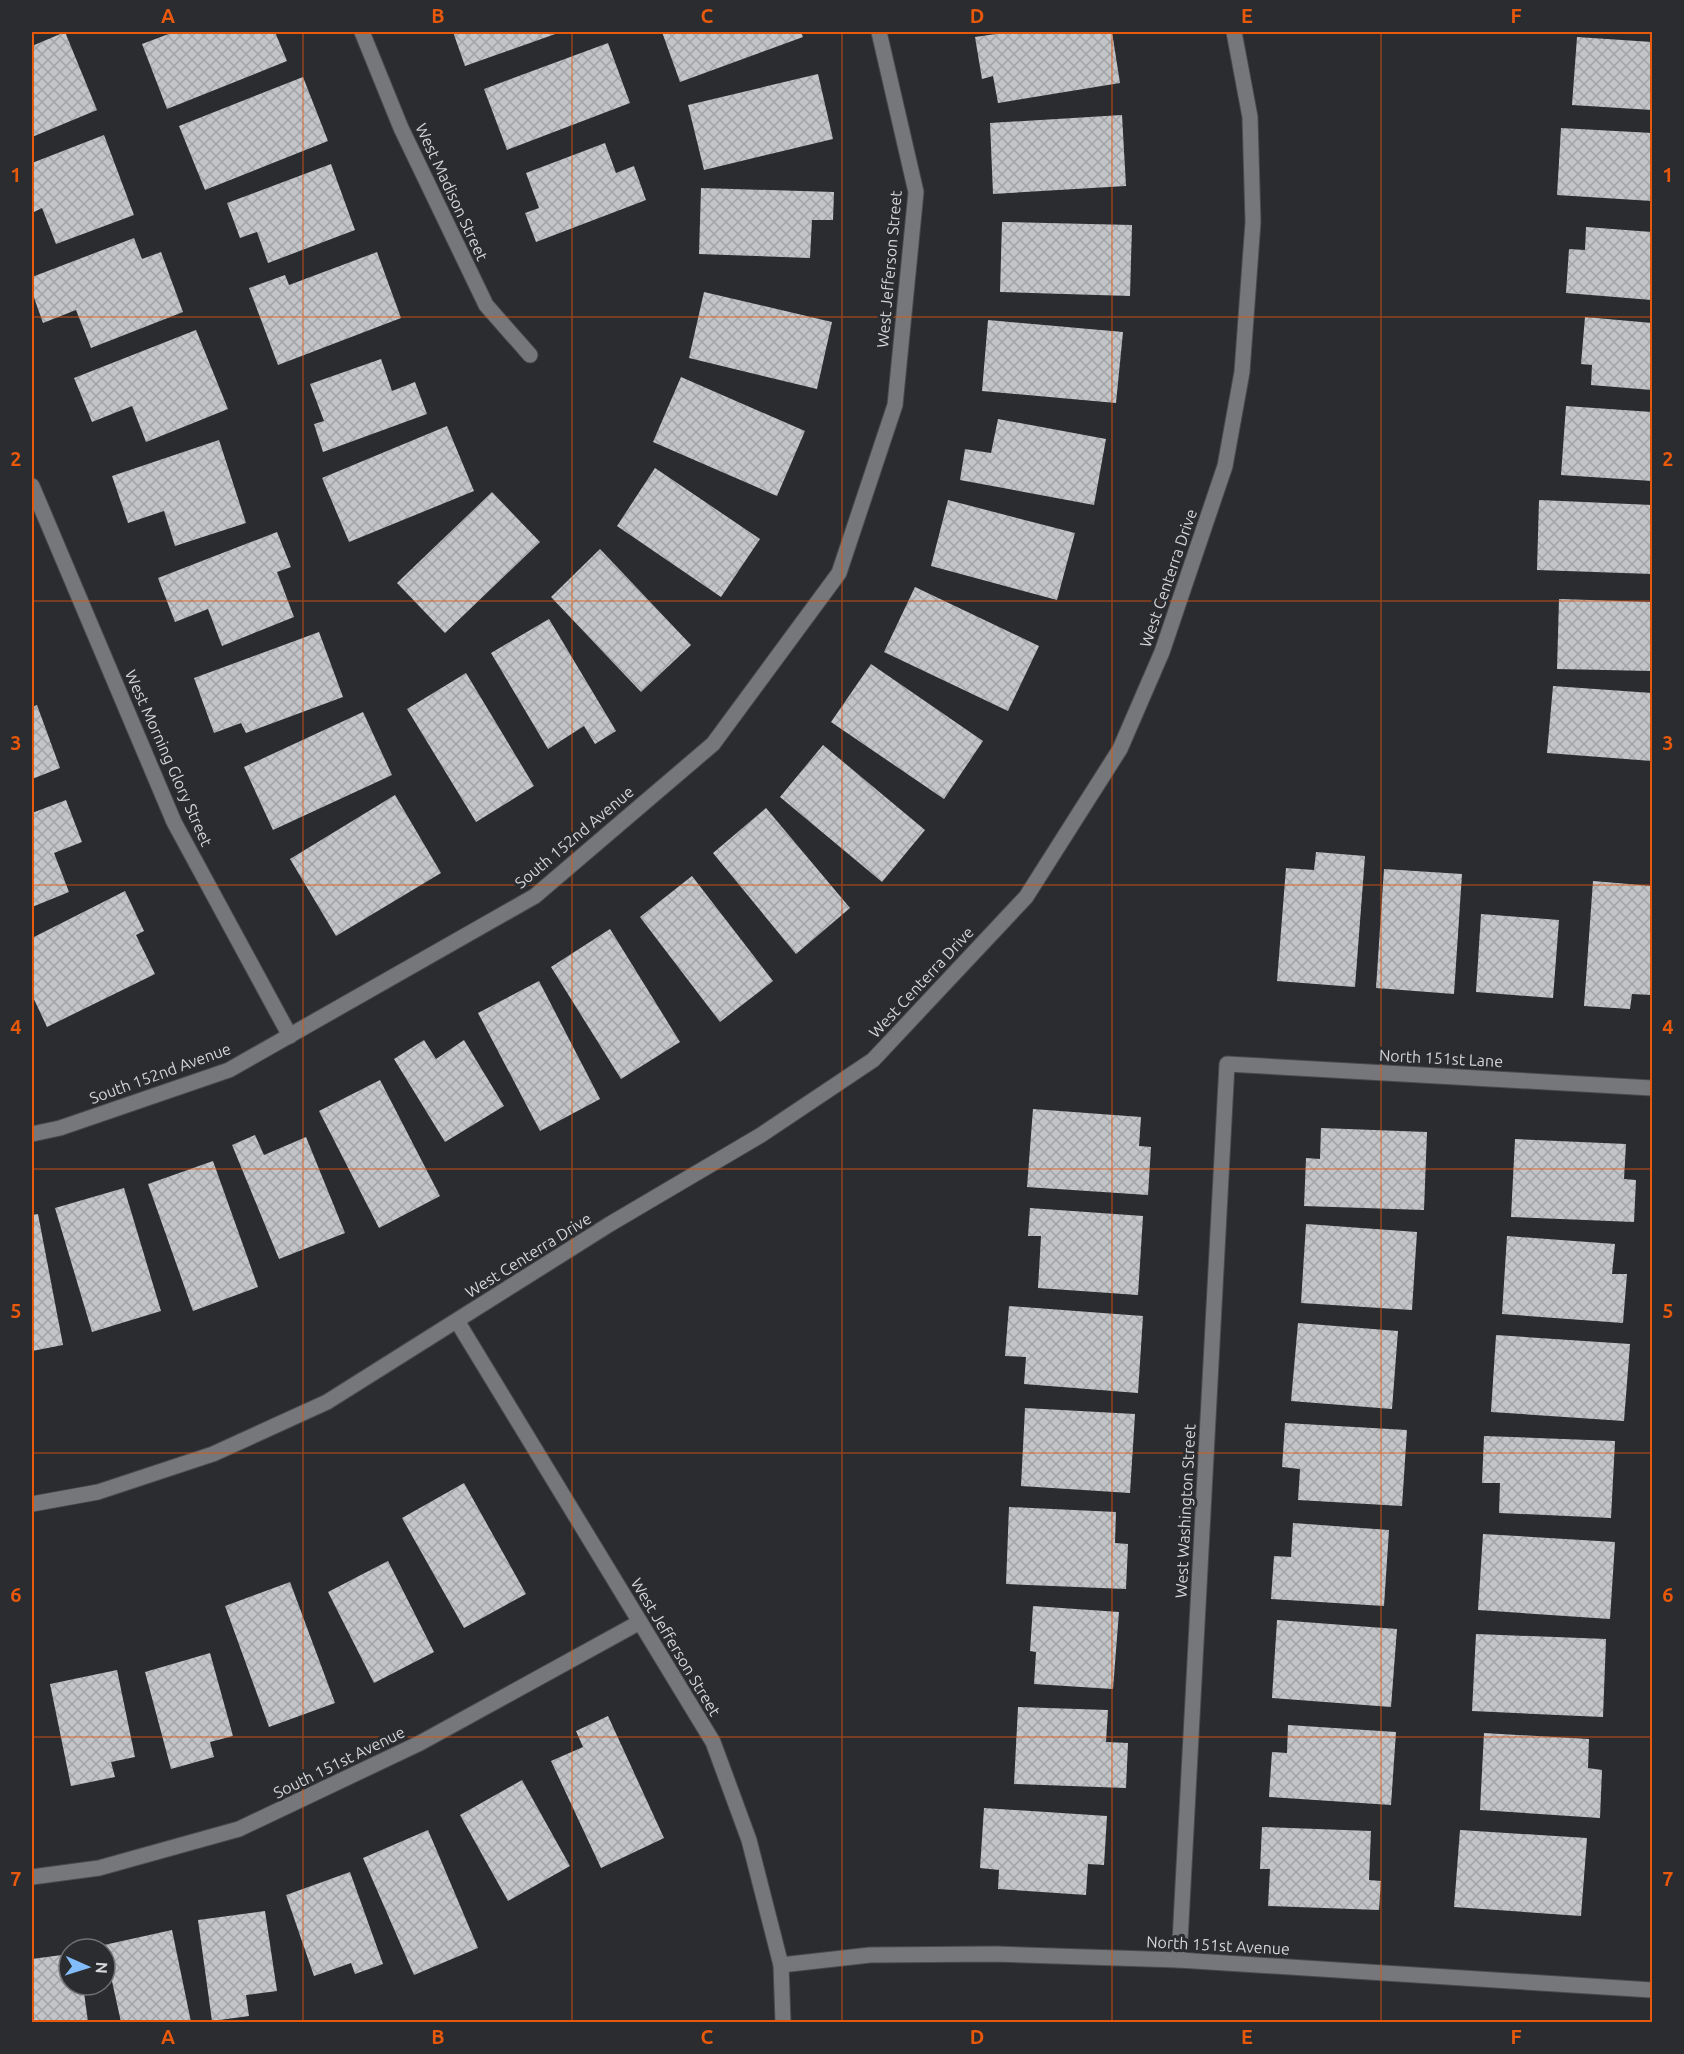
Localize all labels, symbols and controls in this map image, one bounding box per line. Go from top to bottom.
text: A [161,4,175,27]
text: B [431,4,445,27]
text: C [701,4,714,27]
text: D [970,4,984,27]
text: E [1241,4,1253,27]
text: F [1510,4,1522,27]
street label: West Madison Street [412,120,492,264]
text: 1 [10,163,22,186]
text: 1 [1662,163,1674,186]
street label: West Jefferson Street [873,189,905,348]
text: 2 [10,447,22,470]
text: 2 [1662,447,1674,470]
street label: West Centerra Drive [1136,507,1200,649]
street label: West Morning Glory Street [122,667,216,850]
text: 3 [10,731,22,754]
text: 3 [1662,731,1674,754]
street label: South 152nd Avenue [511,782,637,892]
street label: West Centerra Drive [865,923,977,1041]
text: 4 [10,1015,22,1038]
text: 4 [1662,1015,1674,1038]
street label: South 152nd Avenue [87,1039,233,1107]
street label: North 151st Lane [1378,1046,1504,1070]
street label: West Centerra Drive [462,1209,594,1301]
text: 5 [10,1299,22,1322]
text: 5 [1662,1299,1674,1322]
street label: West Washington Street [1171,1423,1199,1599]
street label: West Jefferson Street [628,1575,725,1720]
text: 6 [10,1583,22,1606]
text: 6 [1662,1583,1674,1606]
street label: South 151st Avenue [270,1722,408,1802]
text: 7 [10,1867,22,1890]
text: 7 [1662,1867,1674,1890]
street label: North 151st Avenue [1146,1932,1290,1958]
north arrow [57,1937,117,1997]
text: N [93,1961,111,1974]
text: A [161,2025,175,2048]
text: B [431,2025,445,2048]
text: C [701,2025,714,2048]
text: D [970,2025,984,2048]
text: E [1241,2025,1253,2048]
text: F [1510,2025,1522,2048]

